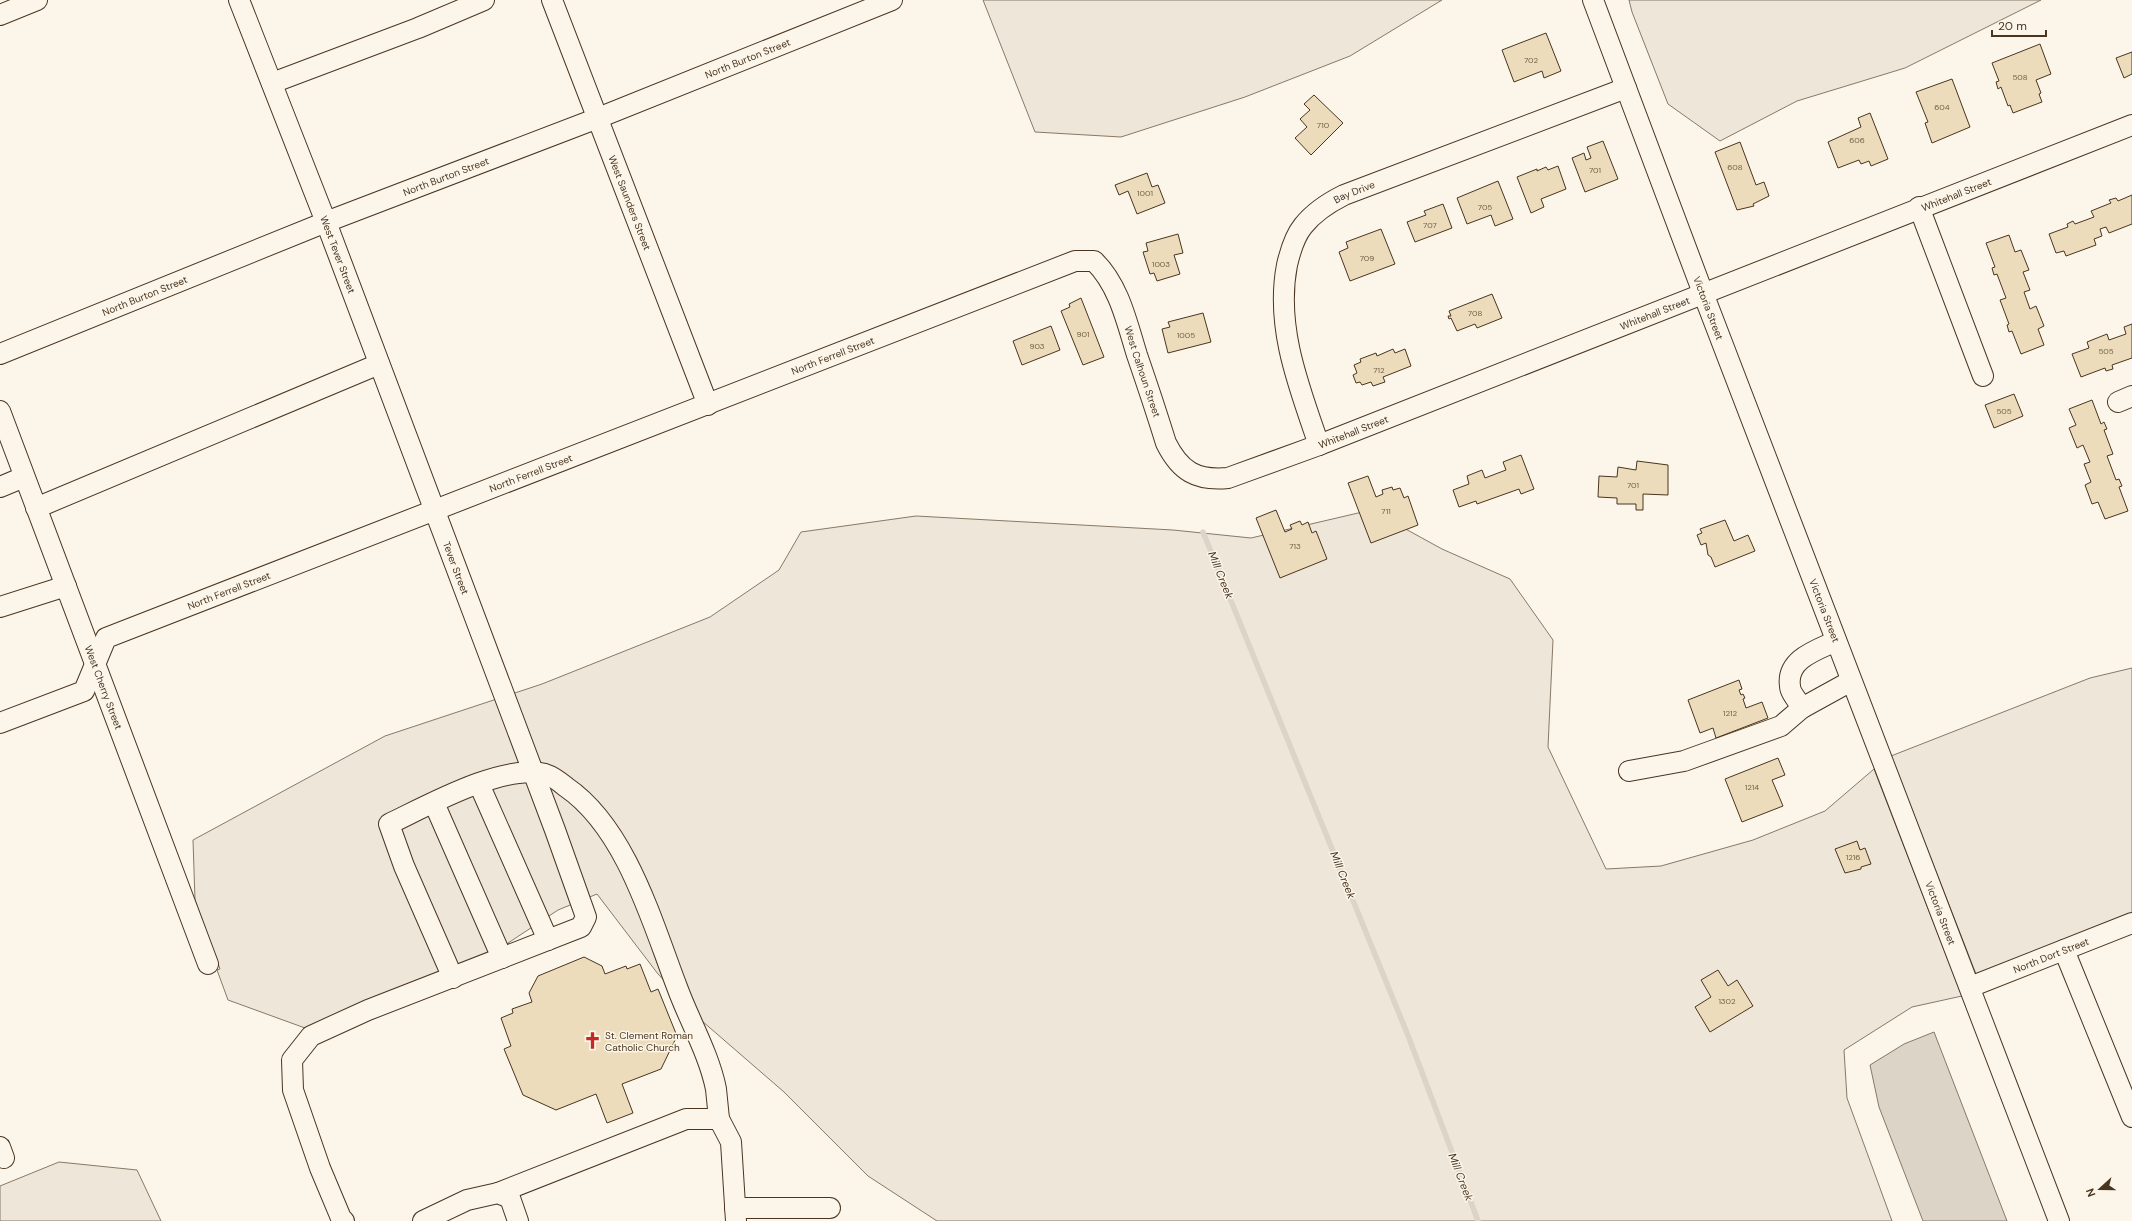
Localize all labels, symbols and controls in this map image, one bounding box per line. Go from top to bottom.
scale bar [1992,12,2046,38]
text: 20 m [1998,18,2027,34]
street label: North Burton Street [703,35,792,81]
house number: 702 [1524,55,1538,65]
house number: 508 [2012,72,2028,82]
house number: 604 [1934,102,1950,112]
house number: 710 [1317,120,1330,130]
house number: 606 [1849,135,1865,145]
street label: West Saunders Street [606,153,654,252]
street label: North Burton Street [401,154,491,198]
house number: 608 [1727,162,1743,172]
house number: 701 [1589,165,1601,175]
street label: Whitehall Street [1919,175,1993,214]
street label: Bay Drive [1331,177,1377,206]
house number: 1001 [1137,188,1153,198]
house number: 705 [1478,202,1492,212]
street label: West Tever Street [318,214,359,295]
house number: 707 [1423,220,1437,230]
house number: 709 [1360,253,1374,263]
house number: 1003 [1152,259,1170,269]
street label: North Burton Street [100,272,189,319]
street label: Victoria Street [1691,274,1727,342]
street label: Whitehall Street [1618,293,1692,332]
house number: 708 [1468,308,1482,318]
street label: West Calhoun Street [1122,324,1164,419]
house number: 901 [1077,329,1090,339]
house number: 1005 [1177,330,1195,340]
street label: North Ferrell Street [789,333,876,377]
house number: 903 [1029,341,1045,351]
house number: 505 [2098,346,2114,356]
house number: 712 [1373,365,1385,375]
house number: 505 [1996,406,2012,416]
street label: Whitehall Street [1316,412,1390,451]
street label: North Ferrell Street [487,451,574,495]
house number: 701 [1627,480,1639,490]
house number: 711 [1381,506,1391,516]
street label: Tever Street [440,540,472,596]
house number: 713 [1289,541,1301,551]
water label: Mill Creek [1205,549,1237,601]
street label: North Ferrell Street [185,568,272,612]
street label: Victoria Street [1807,577,1843,644]
street label: West Cherry Street [82,643,126,731]
house number: 1212 [1723,708,1737,718]
house number: 1214 [1745,782,1759,792]
water label: Mill Creek [1327,849,1359,901]
house number: 1216 [1846,852,1860,862]
street label: Victoria Street [1923,879,1959,947]
street label: North Dort Street [2011,934,2091,976]
house number: 1302 [1718,996,1736,1006]
place label: St. Clement Roman Catholic Church [605,1029,693,1054]
church icon: St. Clement Roman Catholic Church [582,1031,602,1051]
water label: Mill Creek [1446,1151,1477,1203]
north arrow [2080,1169,2120,1209]
text: N [2083,1186,2099,1199]

